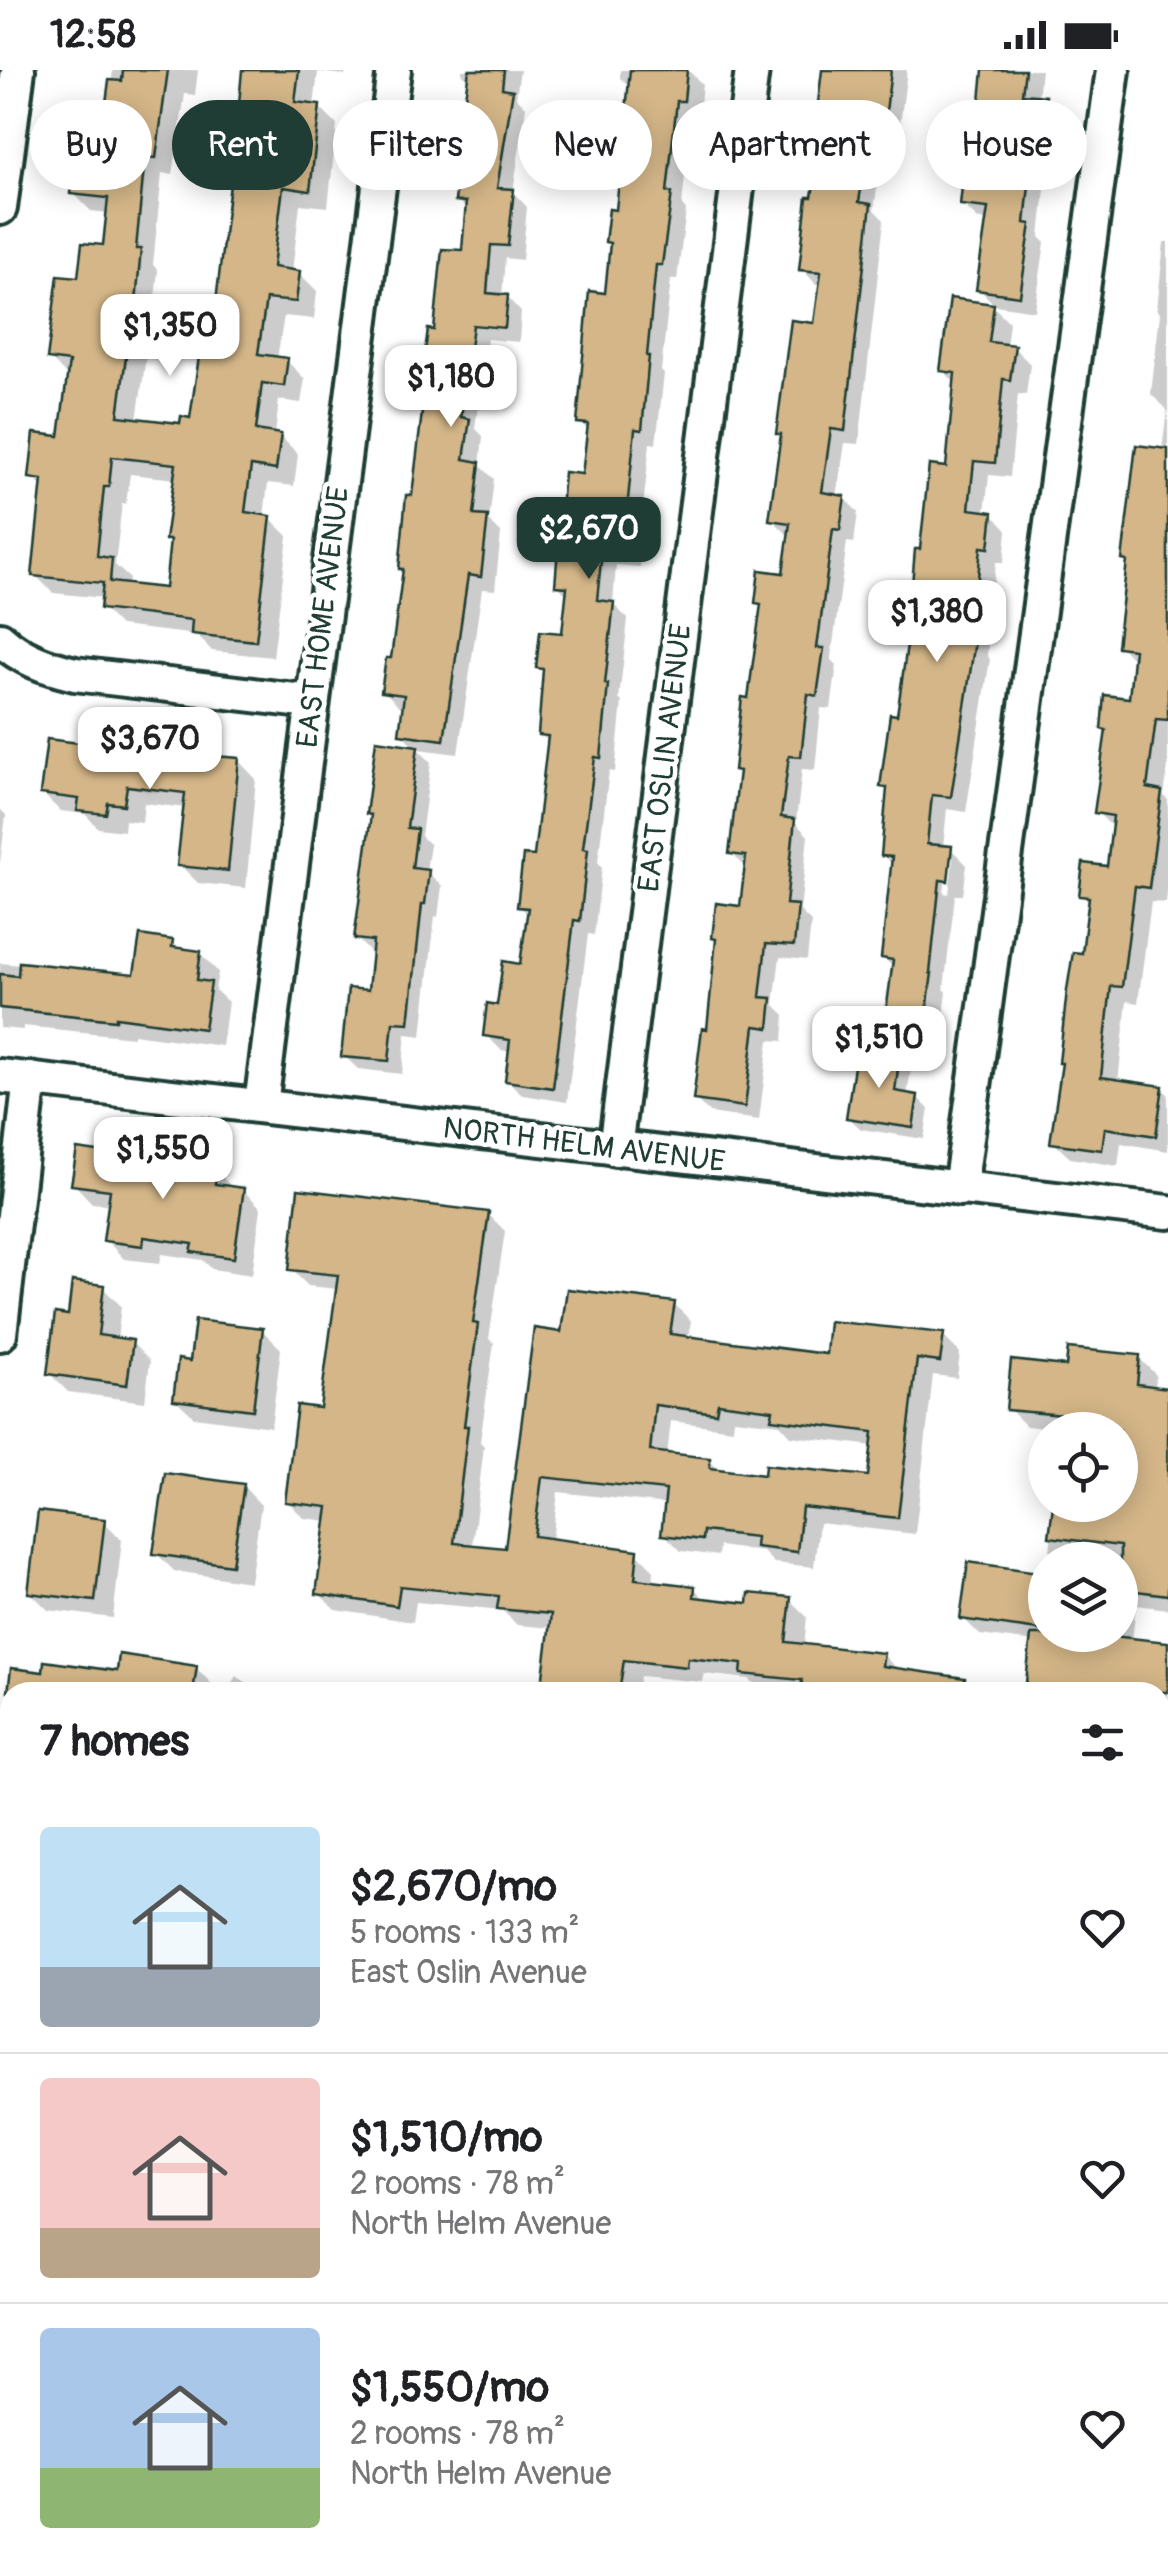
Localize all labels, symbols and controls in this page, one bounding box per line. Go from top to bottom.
text: 12:58 [50,11,136,59]
chip: Buy [30,100,152,190]
chip: Rent [172,100,313,190]
chip: Filters [333,100,498,190]
chip: New [518,100,652,190]
chip: Apartment [672,100,906,190]
chip: House [926,100,1087,190]
pin: $1,350 [89,294,251,379]
text: $1,350 [122,306,218,346]
pin: $1,180 [370,345,532,430]
text: $1,180 [407,357,495,397]
street label: EAST HOME AVENUE [289,484,357,750]
pin: $2,670 [508,497,670,582]
text: $2,670 [539,509,639,549]
pin: $1,380 [856,580,1018,665]
text: $1,380 [890,592,984,632]
street label: EAST OSLIN AVENUE [630,622,700,894]
pin: $3,670 [69,707,231,792]
text: $3,670 [100,719,200,759]
pin: $1,510 [798,1006,960,1091]
text: $1,510 [834,1018,924,1058]
street label: NORTH HELM AVENUE [441,1109,727,1181]
pin: $1,550 [82,1117,244,1202]
text: $1,550 [116,1129,210,1169]
map controls [1028,1412,1138,1652]
button: locate [1028,1412,1138,1522]
button: layers [1028,1542,1138,1652]
icon: filters [1075,1715,1130,1770]
text: 7 homes [40,1716,189,1768]
text: $2,670/mo [350,1861,557,1913]
icon: home [120,1867,240,1987]
icon: heart [1075,1900,1130,1955]
text: 5 rooms · 133 m² [350,1913,580,1953]
text: East Oslin Avenue [350,1953,587,1993]
text: $1,510/mo [350,2112,543,2164]
icon: home [120,2118,240,2238]
icon: heart [1075,2151,1130,2206]
text: 2 rooms · 78 m² [350,2164,565,2204]
text: North Helm Avenue [350,2204,611,2244]
text: $1,550/mo [350,2362,549,2414]
icon: home [120,2368,240,2488]
icon: heart [1075,2401,1130,2456]
text: 2 rooms · 78 m² [350,2414,565,2454]
text: North Helm Avenue [350,2454,611,2494]

